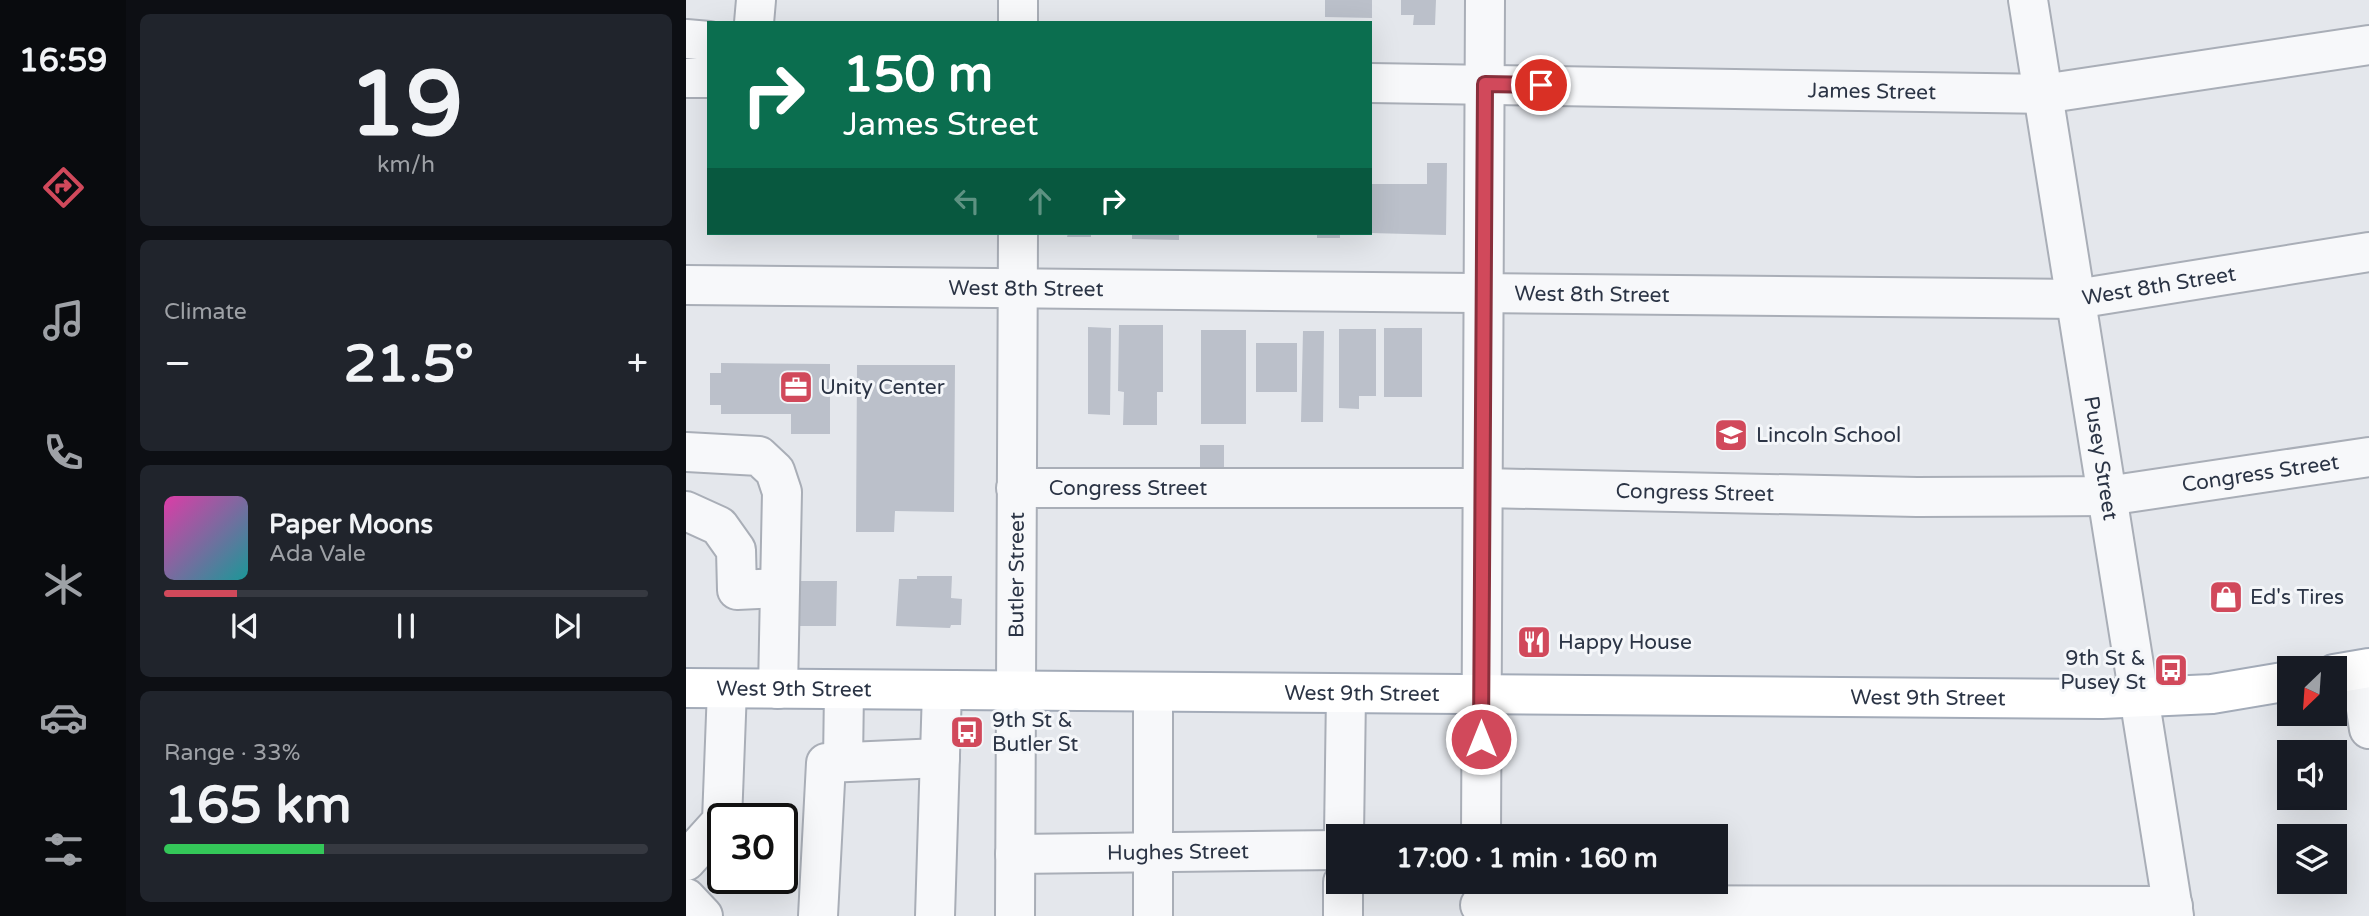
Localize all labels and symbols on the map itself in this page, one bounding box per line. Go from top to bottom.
pin [1511,55,1571,115]
street label: James Street [1808,78,1936,105]
street label: West 8th Street [2080,262,2238,311]
street label: West 8th Street [948,276,1104,302]
street label: West 8th Street [1514,281,1670,308]
office icon: Unity Center [777,368,815,406]
place label: Unity Center [820,375,945,400]
street label: Pusey Street [2078,394,2123,522]
school or university icon: Lincoln School [1712,416,1750,454]
place label: Lincoln School [1756,423,1901,448]
street label: Congress Street [2180,450,2340,498]
street label: Congress Street [1049,476,1207,501]
street label: Congress Street [1615,479,1774,507]
street label: Butler Street [1004,512,1030,638]
shop icon: Ed's Tires [2207,578,2245,616]
place label: Ed's Tires [2250,585,2344,610]
restaurant icon: Happy House [1515,623,1553,661]
place label: Happy House [1558,630,1692,655]
place label: 9th St & Pusey St [2060,646,2146,695]
bus stop icon: 9th St & Pusey St [2152,651,2190,689]
north arrow [2277,656,2347,726]
street label: West 9th Street [716,676,872,702]
street label: West 9th Street [1284,681,1440,707]
street label: West 9th Street [1850,685,2006,711]
position arrow [1444,702,1518,776]
place label: 9th St & Butler St [992,708,1078,757]
bus stop icon: 9th St & Butler St [948,713,986,751]
speed limit sign: 30 [707,803,798,894]
street label: Hughes Street [1107,839,1249,866]

